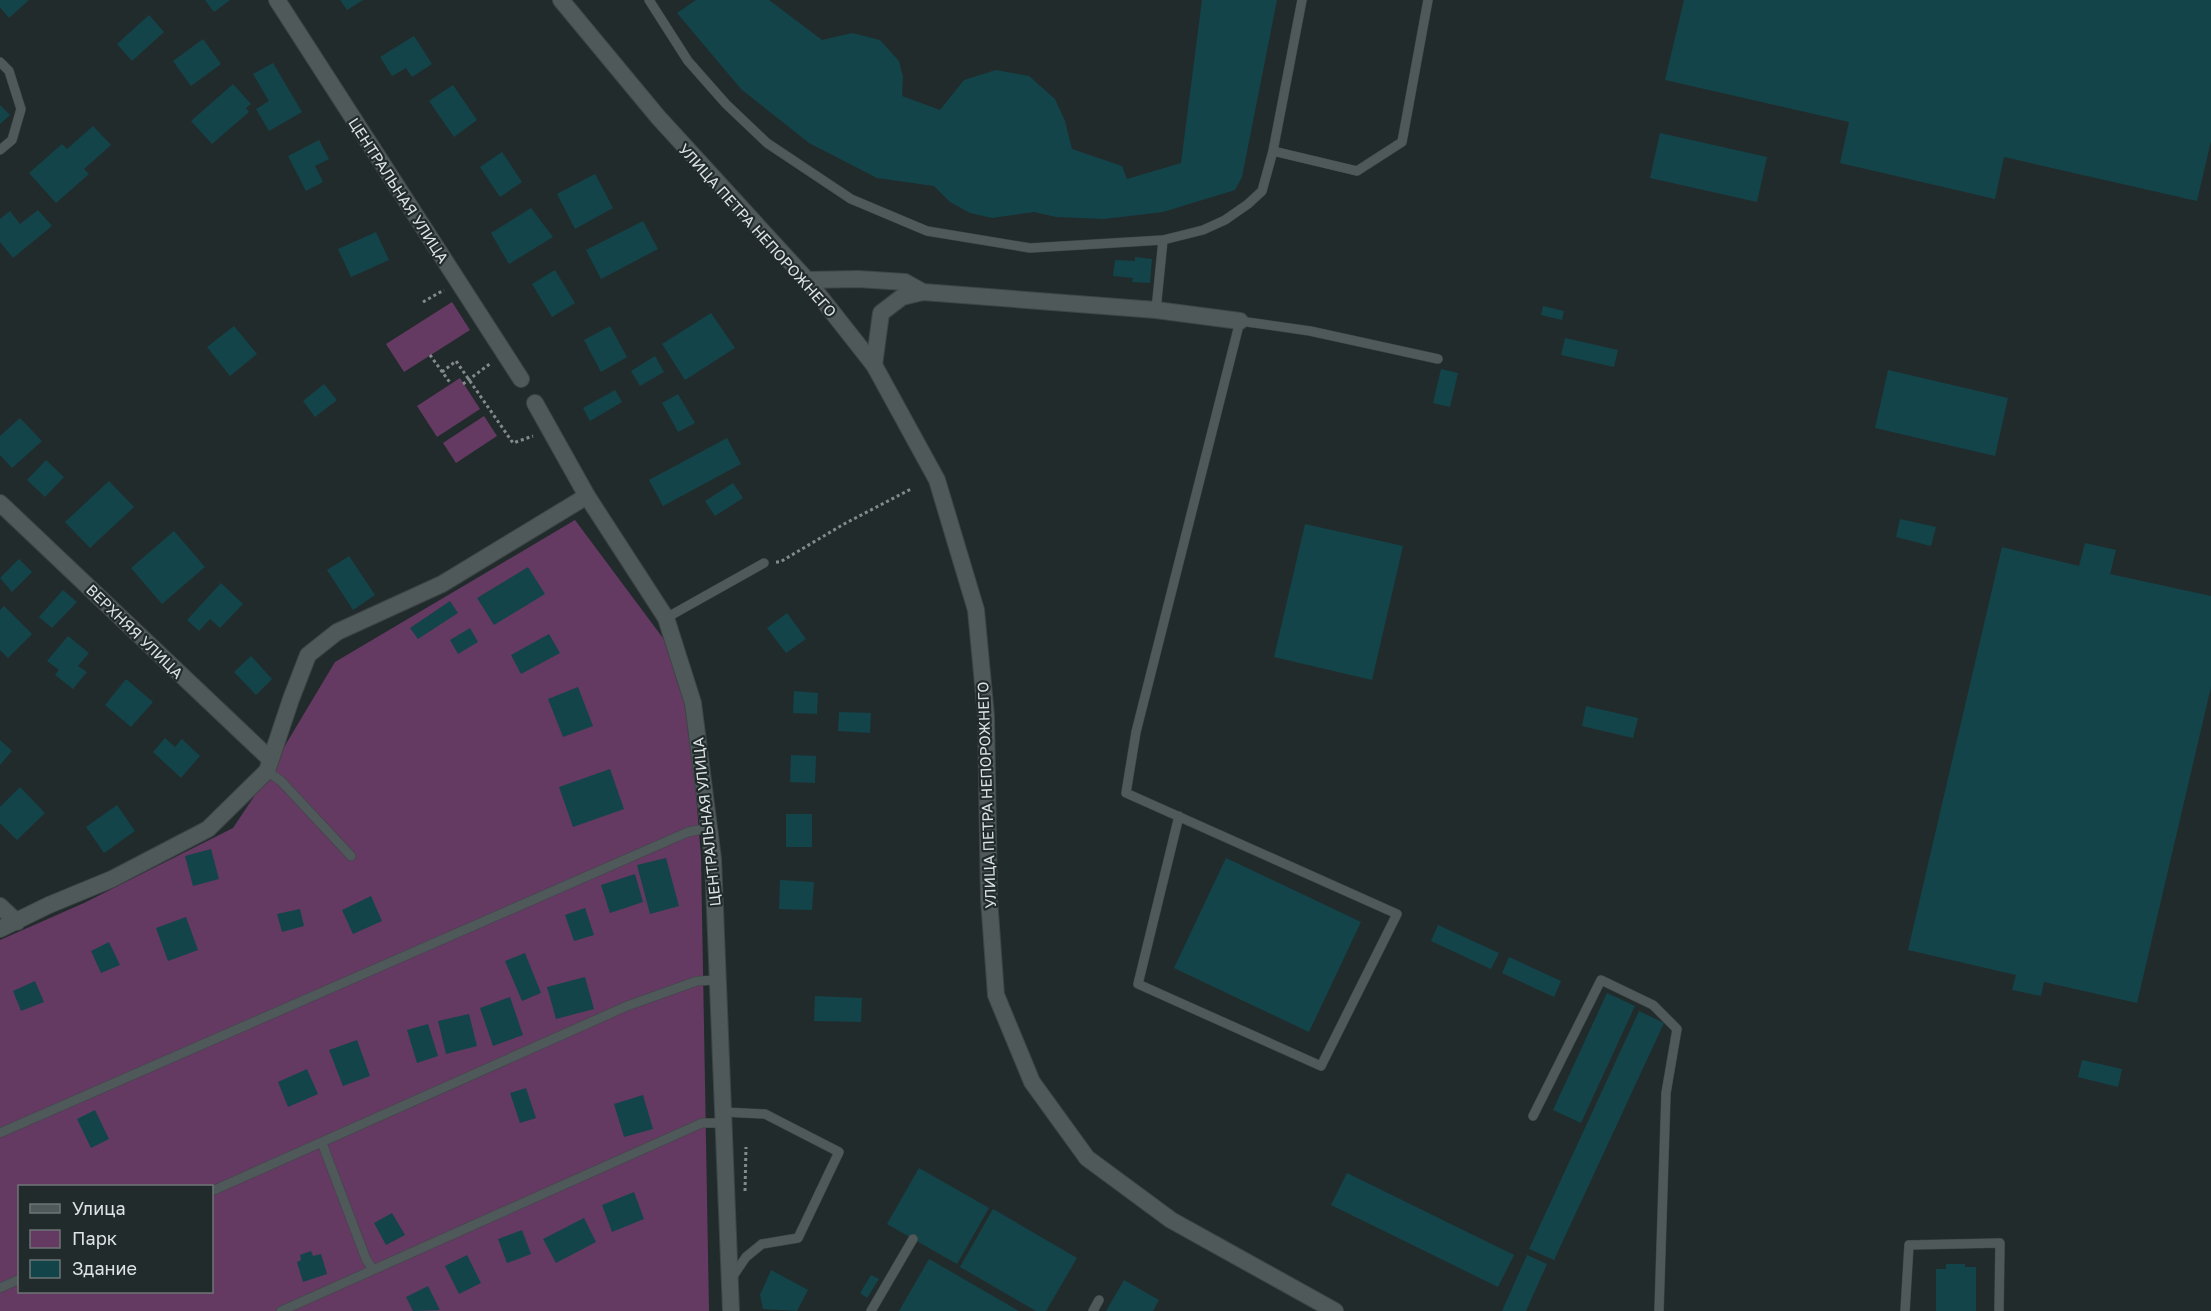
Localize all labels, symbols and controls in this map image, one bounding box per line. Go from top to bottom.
street label: ЦЕНТРАЛЬНАЯ УЛИЦА [345,114,453,266]
street label: УЛИЦА ПЕТРА НЕПОРОЖНЕГО [675,140,841,320]
street label: ВЕРХНЯЯ УЛИЦА [83,580,187,682]
street label: УЛИЦА ПЕТРА НЕПОРОЖНЕГО [973,681,999,909]
street label: ЦЕНТРАЛЬНАЯ УЛИЦА [688,737,724,907]
legend [18,1185,213,1293]
text: Улица [72,1197,126,1219]
text: Парк [72,1227,117,1249]
text: Здание [72,1257,137,1279]

